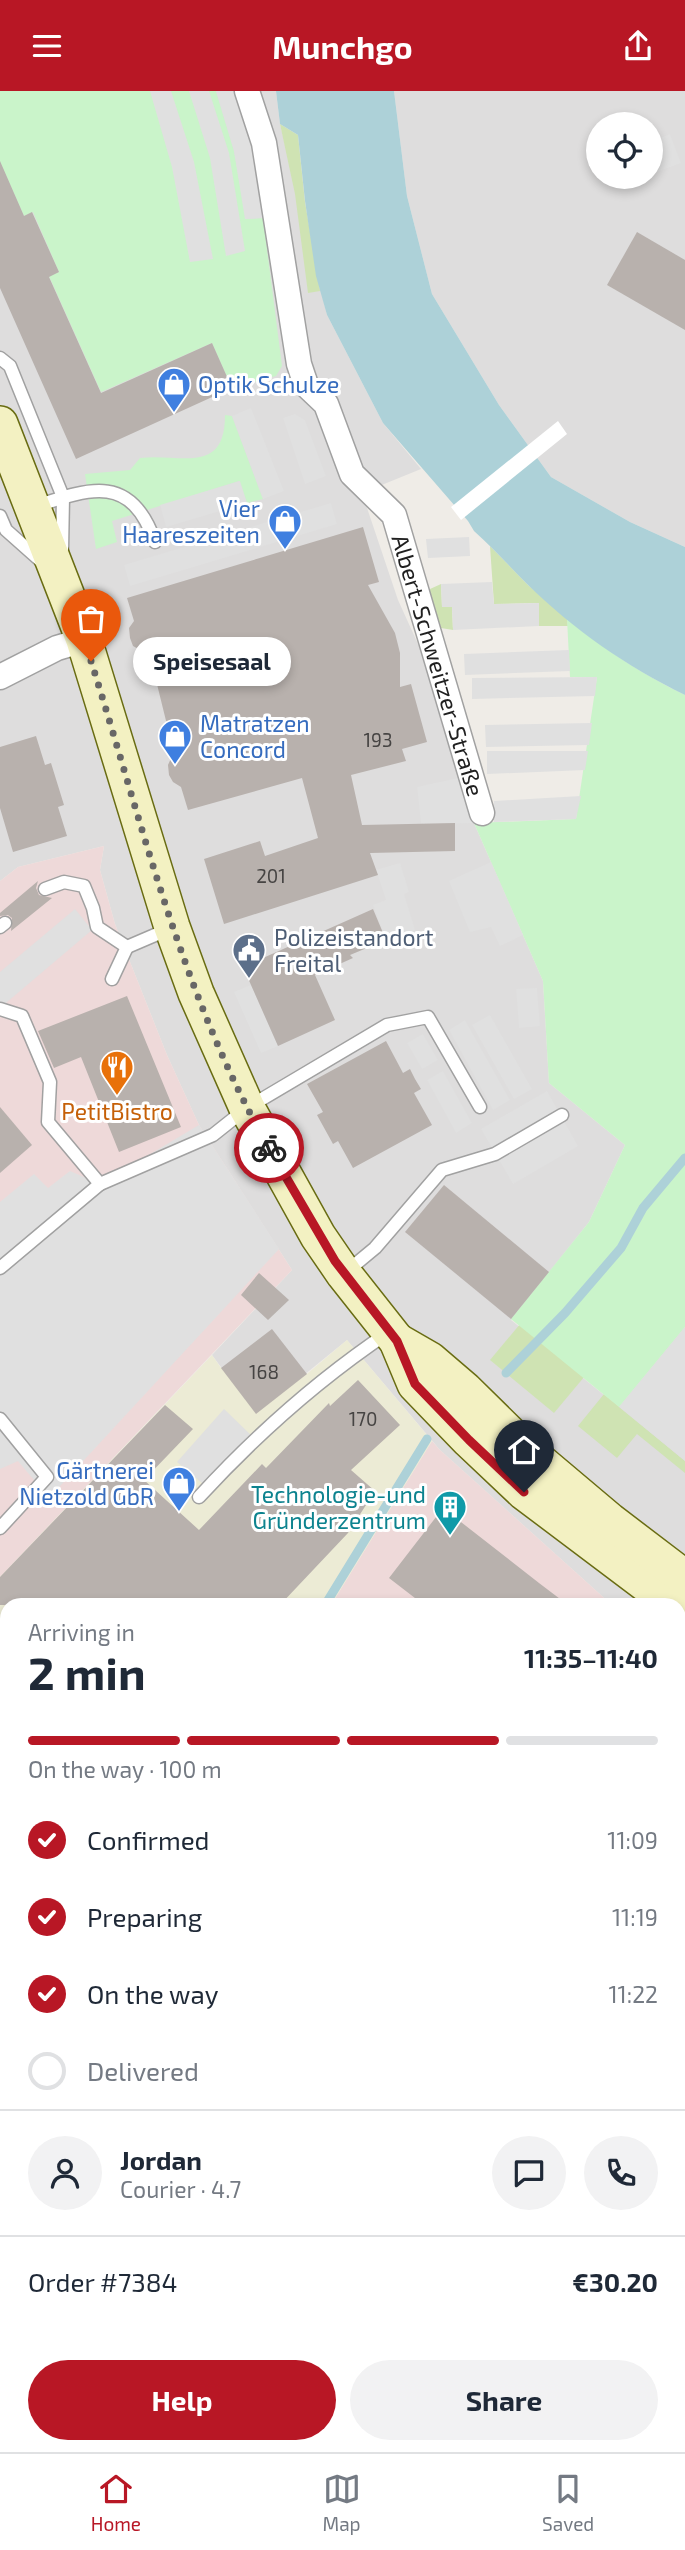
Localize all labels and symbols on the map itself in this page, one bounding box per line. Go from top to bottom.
shop icon: Optik Schulze [155,365,193,414]
place label: Optik Schulze [198,370,339,398]
place label: Vier Haareszeiten [122,494,260,548]
shop icon: Vier Haareszeiten [266,502,304,551]
street label: Albert-Schweitzer-Straße [386,531,490,799]
pin [61,589,121,661]
callout: Speisesaal [133,637,290,685]
place label: Matratzen Concord [200,709,310,763]
shop icon: Matratzen Concord [156,717,194,766]
house number: 193 [364,728,393,751]
house number: 201 [256,864,286,887]
place label: Polizeistandort Freital [274,923,434,977]
public building icon: Polizeistandort Freital [230,931,268,980]
restaurant icon: PetitBistro [98,1048,136,1097]
place label: PetitBistro [61,1097,173,1125]
courier [234,1113,304,1183]
house number: 168 [249,1360,279,1383]
house number: 170 [349,1407,377,1430]
pin [494,1420,554,1492]
place label: Gärtnerei Nietzold GbR [19,1456,154,1510]
shop icon: Gärtnerei Nietzold GbR [160,1464,198,1513]
place label: Technologie-und Gründerzentrum [251,1480,426,1534]
building icon: Technologie-und Gründerzentrum [431,1488,469,1537]

